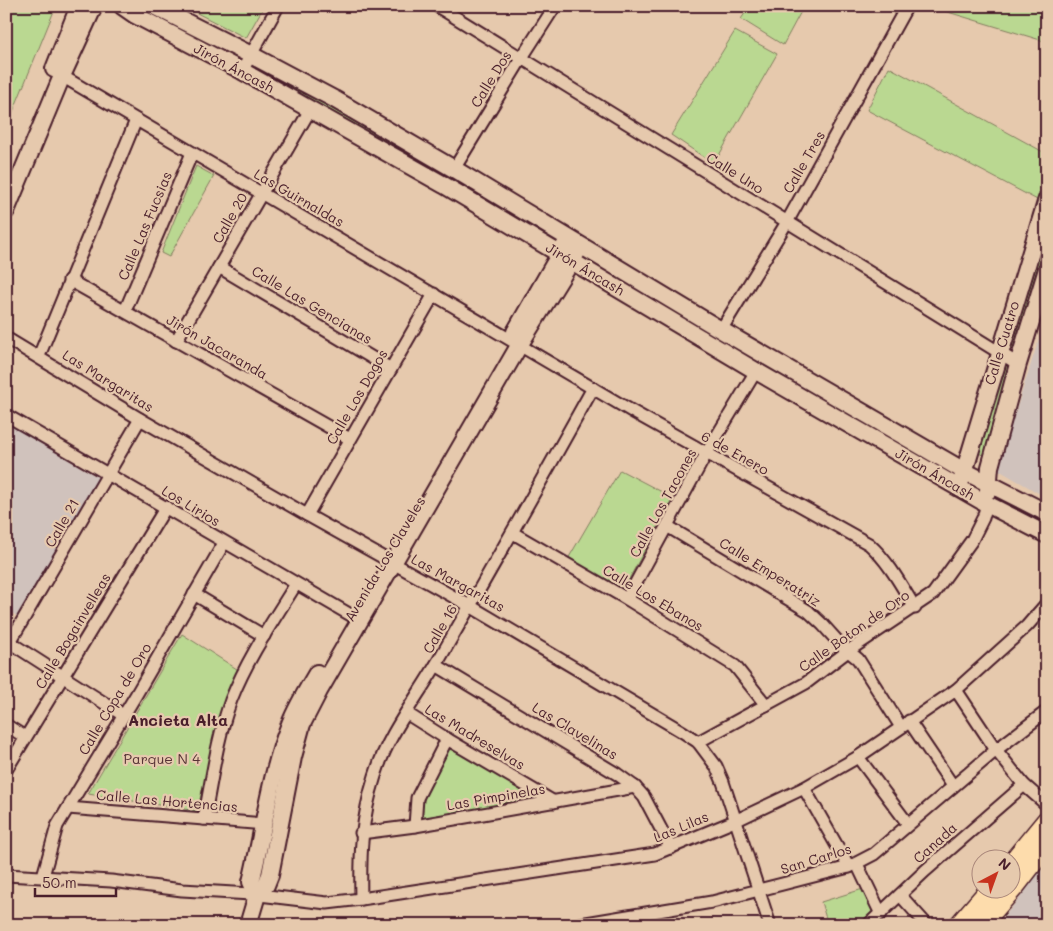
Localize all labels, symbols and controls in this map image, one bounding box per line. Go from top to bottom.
street label: Jirón Áncash [191,38,278,97]
street label: Calle Dos [466,47,515,111]
street label: Calle Tres [778,127,829,196]
street label: Calle Uno [703,147,768,198]
street label: Las Guirnaldas [251,164,348,231]
street label: Calle Las Fucsias [113,168,176,283]
street label: Calle 20 [208,189,252,246]
street label: Jirón Áncash [542,238,628,300]
street label: Calle Las Gencianas [248,261,376,348]
street label: Calle Cuatro [980,299,1023,387]
street label: Jirón Jacaranda [163,310,271,383]
street label: Las Margaritas [59,345,157,416]
street label: Calle Los Dogos [322,346,392,448]
street label: 6 de Enero [698,426,773,479]
street label: Jirón Áncash [892,443,978,504]
street label: Calle Los Tacones [625,445,700,561]
street label: Los Lirios [158,481,224,530]
street label: Avenida Los Claveles [340,493,429,625]
street label: Calle 21 [40,495,83,550]
street label: Calle Emperatriz [716,533,825,611]
street label: Las Margaritas [408,549,508,616]
street label: Calle Los Ebanos [599,560,707,635]
street label: Calle Bogainvelleas [30,569,115,692]
street label: Calle Boton de Oro [795,585,913,676]
street label: Calle 16 [418,601,461,657]
street label: Calle Copa de Oro [74,639,156,758]
street label: Las Clavelinas [529,698,622,764]
street label: Las Madreselvas [422,699,529,774]
district label: Ancieta Alta [128,709,228,730]
park label: Parque N 4 [123,749,201,768]
street label: Las Pimpinelas [445,778,547,815]
street label: Calle Las Hortencias [95,785,239,816]
street label: Las Lilas [650,806,711,847]
street label: Canada [909,818,961,867]
street label: San Carlos [778,839,854,878]
north arrow [970,848,1020,898]
text: N [995,853,1015,874]
scale bar [35,866,116,898]
text: 50 m [42,872,77,892]

